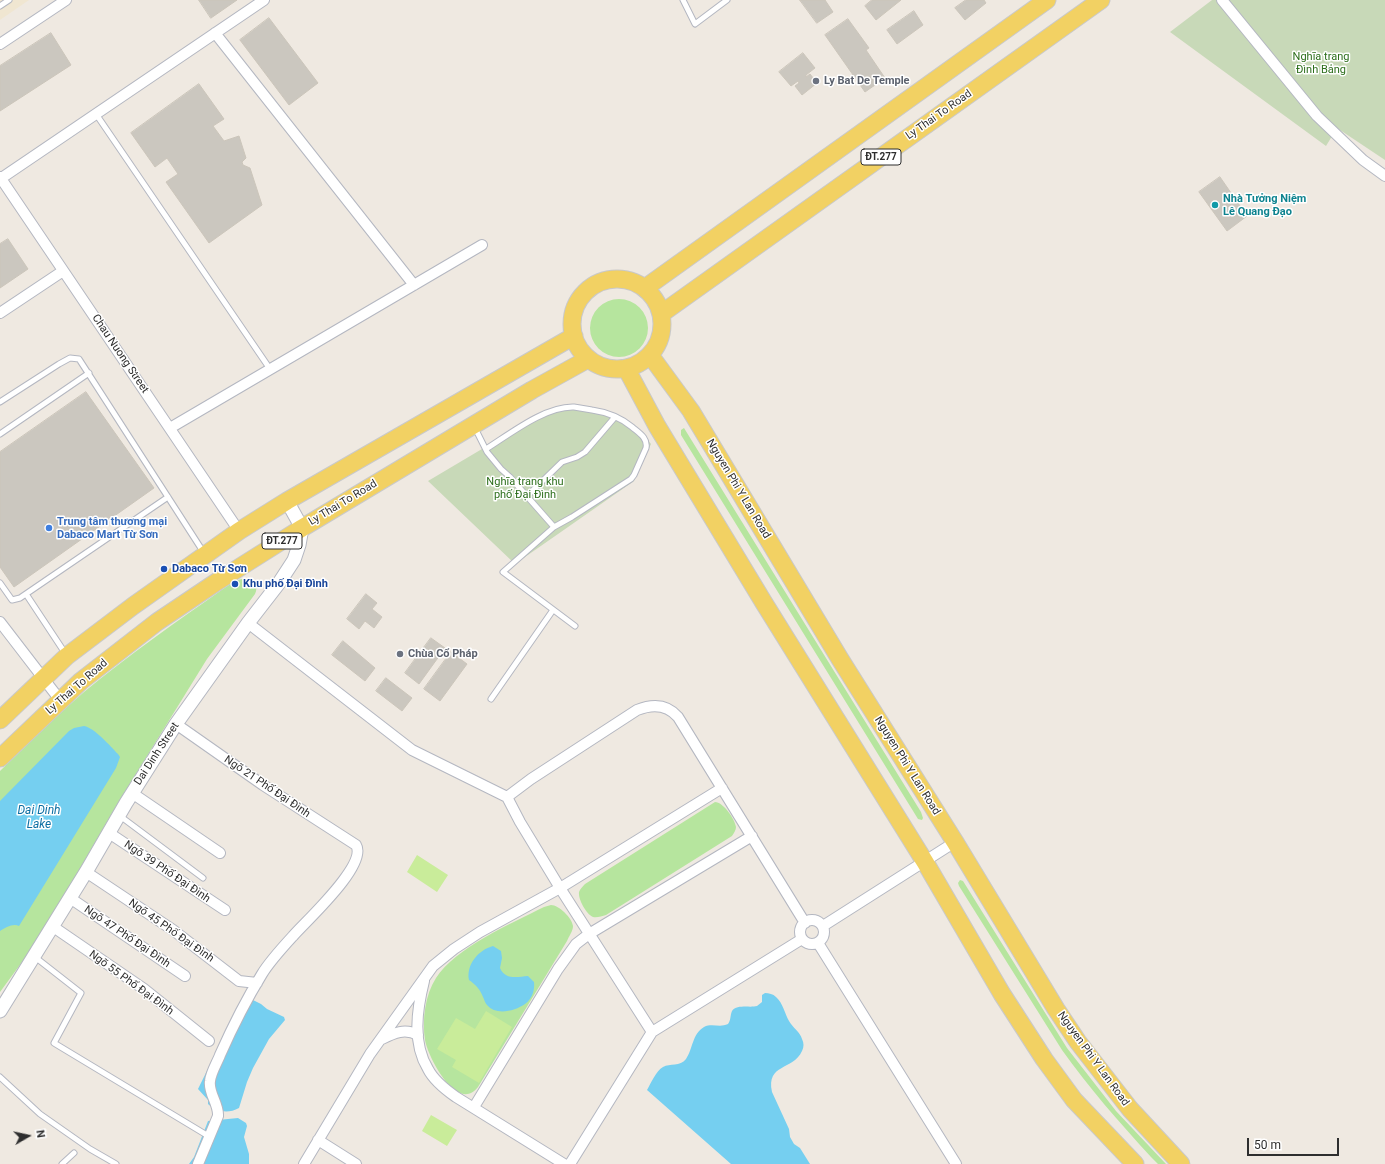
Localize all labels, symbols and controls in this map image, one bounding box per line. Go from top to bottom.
park label: Nghĩa trang Đình Bảng [1293,50,1349,76]
place label: Ly Bat De Temple [824,74,910,88]
marker: Ly Bat De Temple [811,76,821,86]
street label: Ly Thai To Road [904,87,974,143]
road number: ĐT.277 [861,149,901,165]
place label: Nhà Tưởng Niệm Lê Quang Đạo [1223,192,1306,218]
marker: Nhà Tưởng Niệm Lê Quang Đạo [1210,200,1220,210]
street label: Chau Nuong Street [89,312,151,396]
street label: Nguyen Phi Y Lan Road [703,437,773,541]
park label: Nghĩa trang khu phố Đại Đình [486,475,564,501]
street label: Ly Thai To Road [306,477,380,529]
place label: Trung tâm thương mại Dabaco Mart Từ Sơn [57,515,167,541]
marker: Trung tâm thương mại Dabaco Mart Từ Sơn [44,523,54,533]
road number: ĐT.277 [262,533,302,549]
place label: Dabaco Từ Sơn [172,562,247,576]
marker: Dabaco Từ Sơn [159,564,169,574]
place label: Khu phố Đại Đình [243,577,328,591]
marker: Khu phố Đại Đình [230,579,240,589]
place label: Chùa Cổ Pháp [408,647,478,661]
marker: Chùa Cổ Pháp [395,649,405,659]
street label: Ly Thai To Road [43,657,111,717]
street label: Nguyen Phi Y Lan Road [871,714,943,818]
street label: Dai Dinh Street [132,720,182,788]
street label: Ngõ 21 Phố Đại Đình [221,753,313,821]
water label: Dai Dinh Lake [17,804,61,832]
street label: Ngõ 39 Phố Đại Đình [121,838,213,906]
street label: Ngõ 45 Phố Đại Đình [126,897,216,965]
street label: Ngõ 47 Phố Đại Đình [81,903,173,971]
street label: Ngõ 55 Phố Đại Đình [86,948,176,1018]
street label: Nguyen Phi Y Lan Road [1054,1009,1132,1109]
north arrow [8,1116,48,1156]
text: N [33,1129,47,1139]
scale bar [1249,1130,1341,1156]
text: 50 m [1254,1138,1281,1152]

